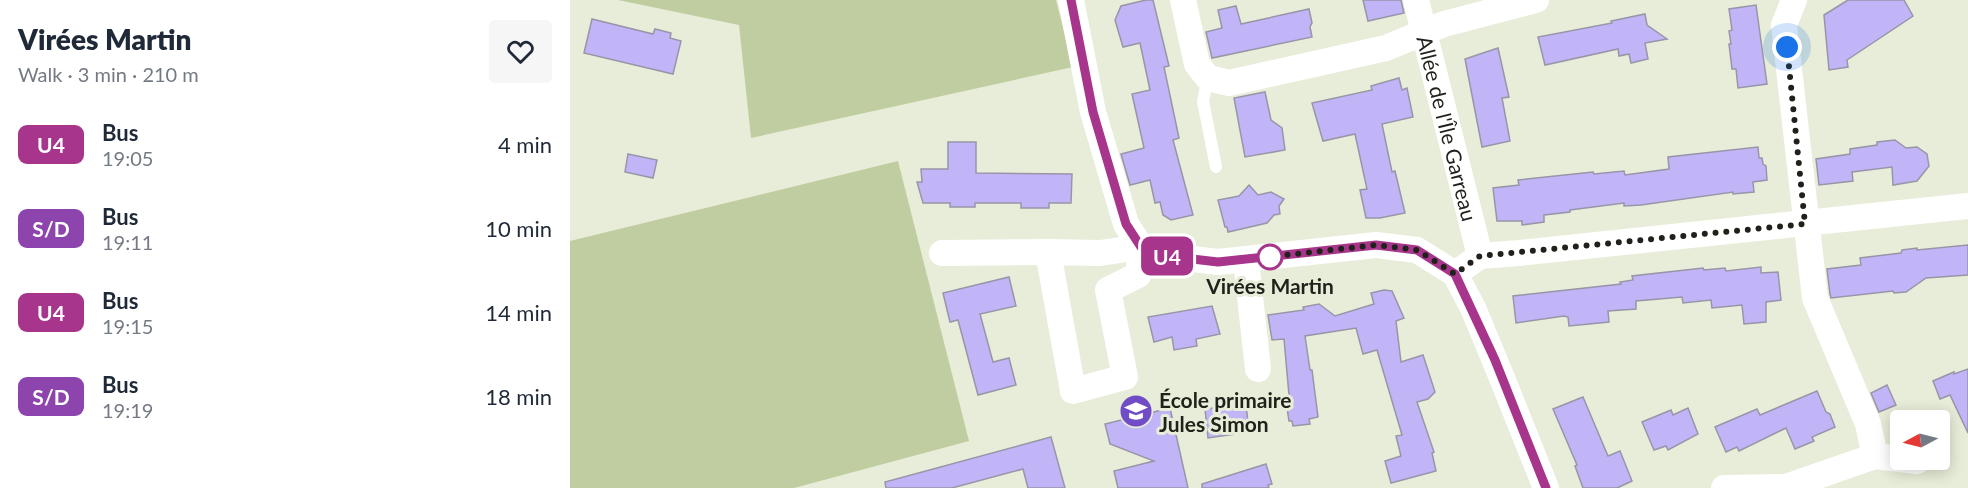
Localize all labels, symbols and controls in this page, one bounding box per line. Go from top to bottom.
button: heart [489,20,552,83]
text: Virées Martin [18,22,191,56]
your location [1772,32,1802,62]
street label: Allée de l'Île Garreau [1413,33,1483,223]
text: Walk · 3 min · 210 m [18,62,199,86]
text: Bus [102,119,138,146]
text: 4 min [498,131,552,158]
text: U4 [37,132,65,157]
text: 19:05 [102,146,153,170]
text: Bus [102,203,138,230]
text: 10 min [485,215,552,242]
text: S/D [32,216,70,241]
text: 19:11 [102,230,153,254]
line badge: U4 [1140,236,1194,276]
text: U4 [1153,244,1181,269]
marker: Virées Martin [1257,244,1283,270]
place label: Virées Martin [1205,273,1334,298]
text: Bus [102,287,138,314]
text: 14 min [485,299,552,326]
text: U4 [37,300,65,325]
text: 19:15 [102,314,153,338]
text: Bus [102,371,138,398]
text: 18 min [485,383,552,410]
text: S/D [32,384,70,409]
place label: École primaire Jules Simon [1159,387,1292,436]
school or university icon: École primaire Jules Simon [1118,393,1154,429]
text: 19:19 [102,398,153,422]
north arrow [1890,410,1950,470]
map controls [1890,410,1950,470]

